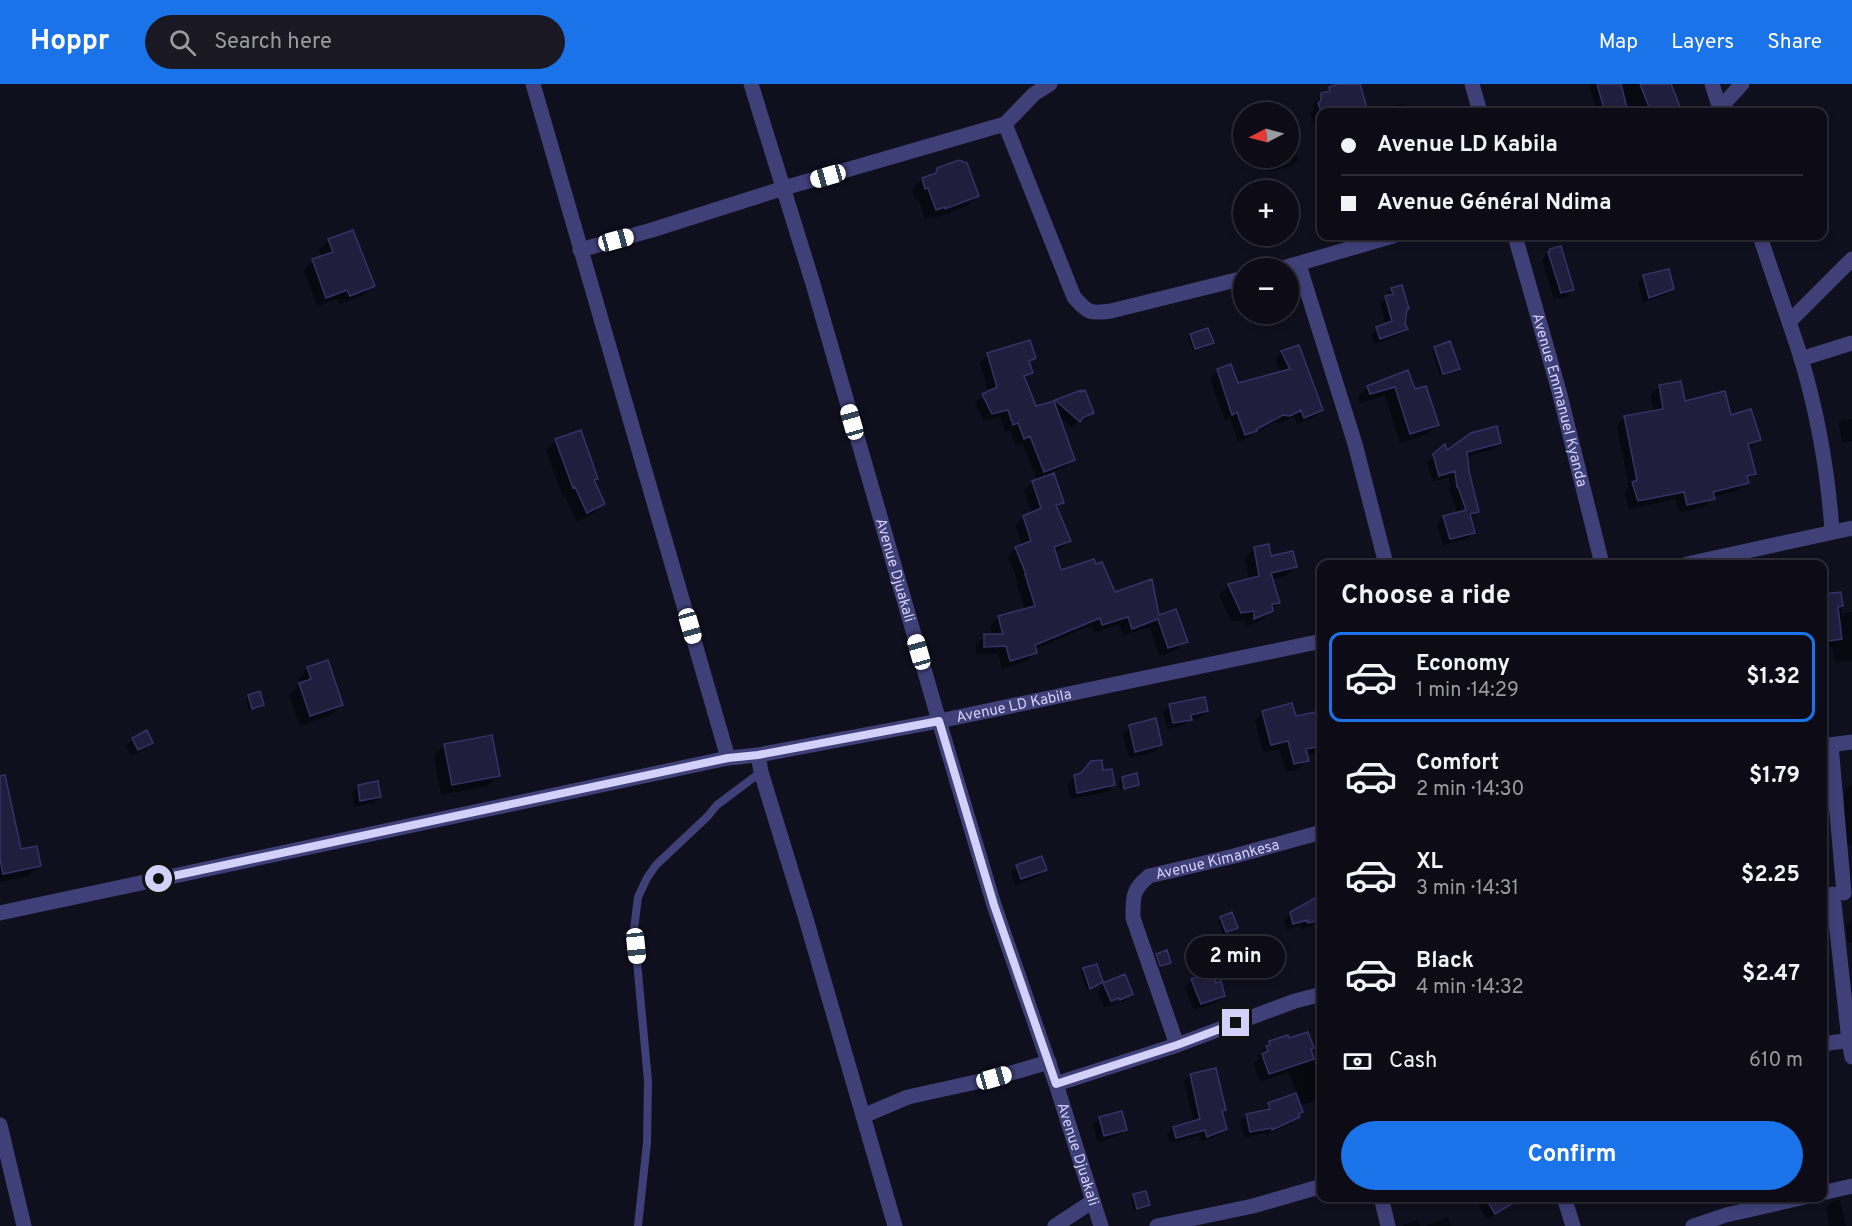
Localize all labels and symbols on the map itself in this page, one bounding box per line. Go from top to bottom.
north arrow [1233,102,1299,168]
car [808,162,848,190]
car [596,227,636,253]
street label: Avenue Emmanuel Kyanda [1526,311,1590,489]
car [838,402,866,442]
street label: Avenue Djuakali [870,516,918,625]
car [676,606,704,646]
car [905,632,933,672]
street label: Avenue LD Kabila [955,686,1074,728]
street label: Avenue Kimankesa [1154,836,1282,885]
route start [145,865,172,892]
car [625,927,647,965]
callout: 2 min [1186,936,1286,978]
route end [1222,1009,1249,1036]
car [974,1064,1014,1092]
street label: Avenue Djuakali [1051,1100,1102,1208]

